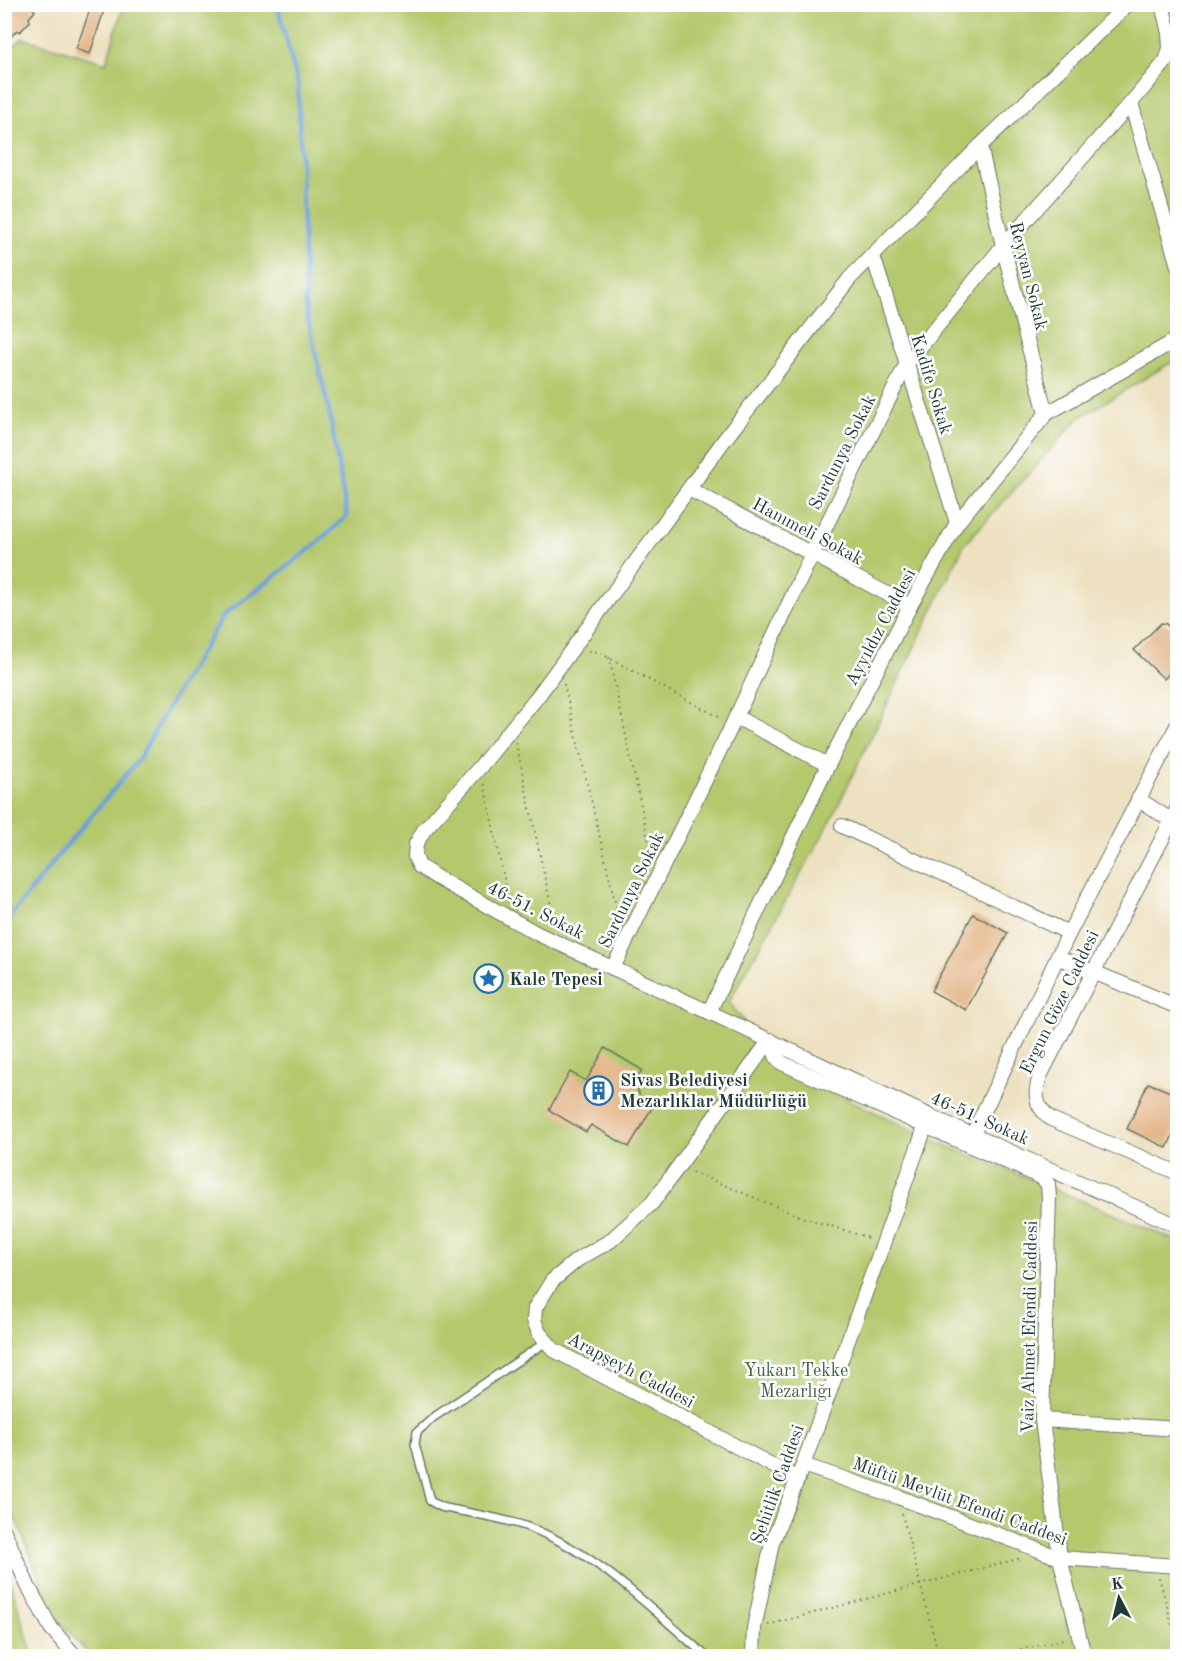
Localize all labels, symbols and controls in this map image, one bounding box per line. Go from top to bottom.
street label: Reyyan Sokak [1006,220,1050,332]
street label: Kadife Sokak [907,332,955,437]
street label: Sardunya Sokak [806,392,880,513]
street label: Hanımeli Sokak [749,495,866,569]
street label: Ayyıldız Caddesi [842,566,919,689]
street label: Sardunya Sokak [596,830,668,951]
street label: 46-51. Sokak [484,879,587,943]
street label: Ergun Göze Caddesi [1017,927,1103,1077]
place icon: Kale Tepesi [472,963,504,995]
place label: Kale Tepesi [509,971,603,989]
place label: Sivas Belediyesi Mezarlıklar Müdürlüğü [620,1072,807,1111]
building icon: Sivas Belediyesi Mezarlıklar Müdürlüğü [583,1074,615,1106]
street label: 46-51. Sokak [927,1089,1032,1149]
street label: Vaiz Ahmet Efendi Caddesi [1019,1220,1041,1434]
street label: Arapşeyh Caddesi [564,1330,697,1412]
park label: Yukarı Tekke Mezarlığı [744,1362,848,1401]
street label: Şehitlik Caddesi [748,1422,808,1546]
street label: Müftü Mevlüt Efendi Caddesi [850,1455,1069,1549]
north arrow [1089,1568,1149,1628]
text: K [1110,1576,1125,1594]

